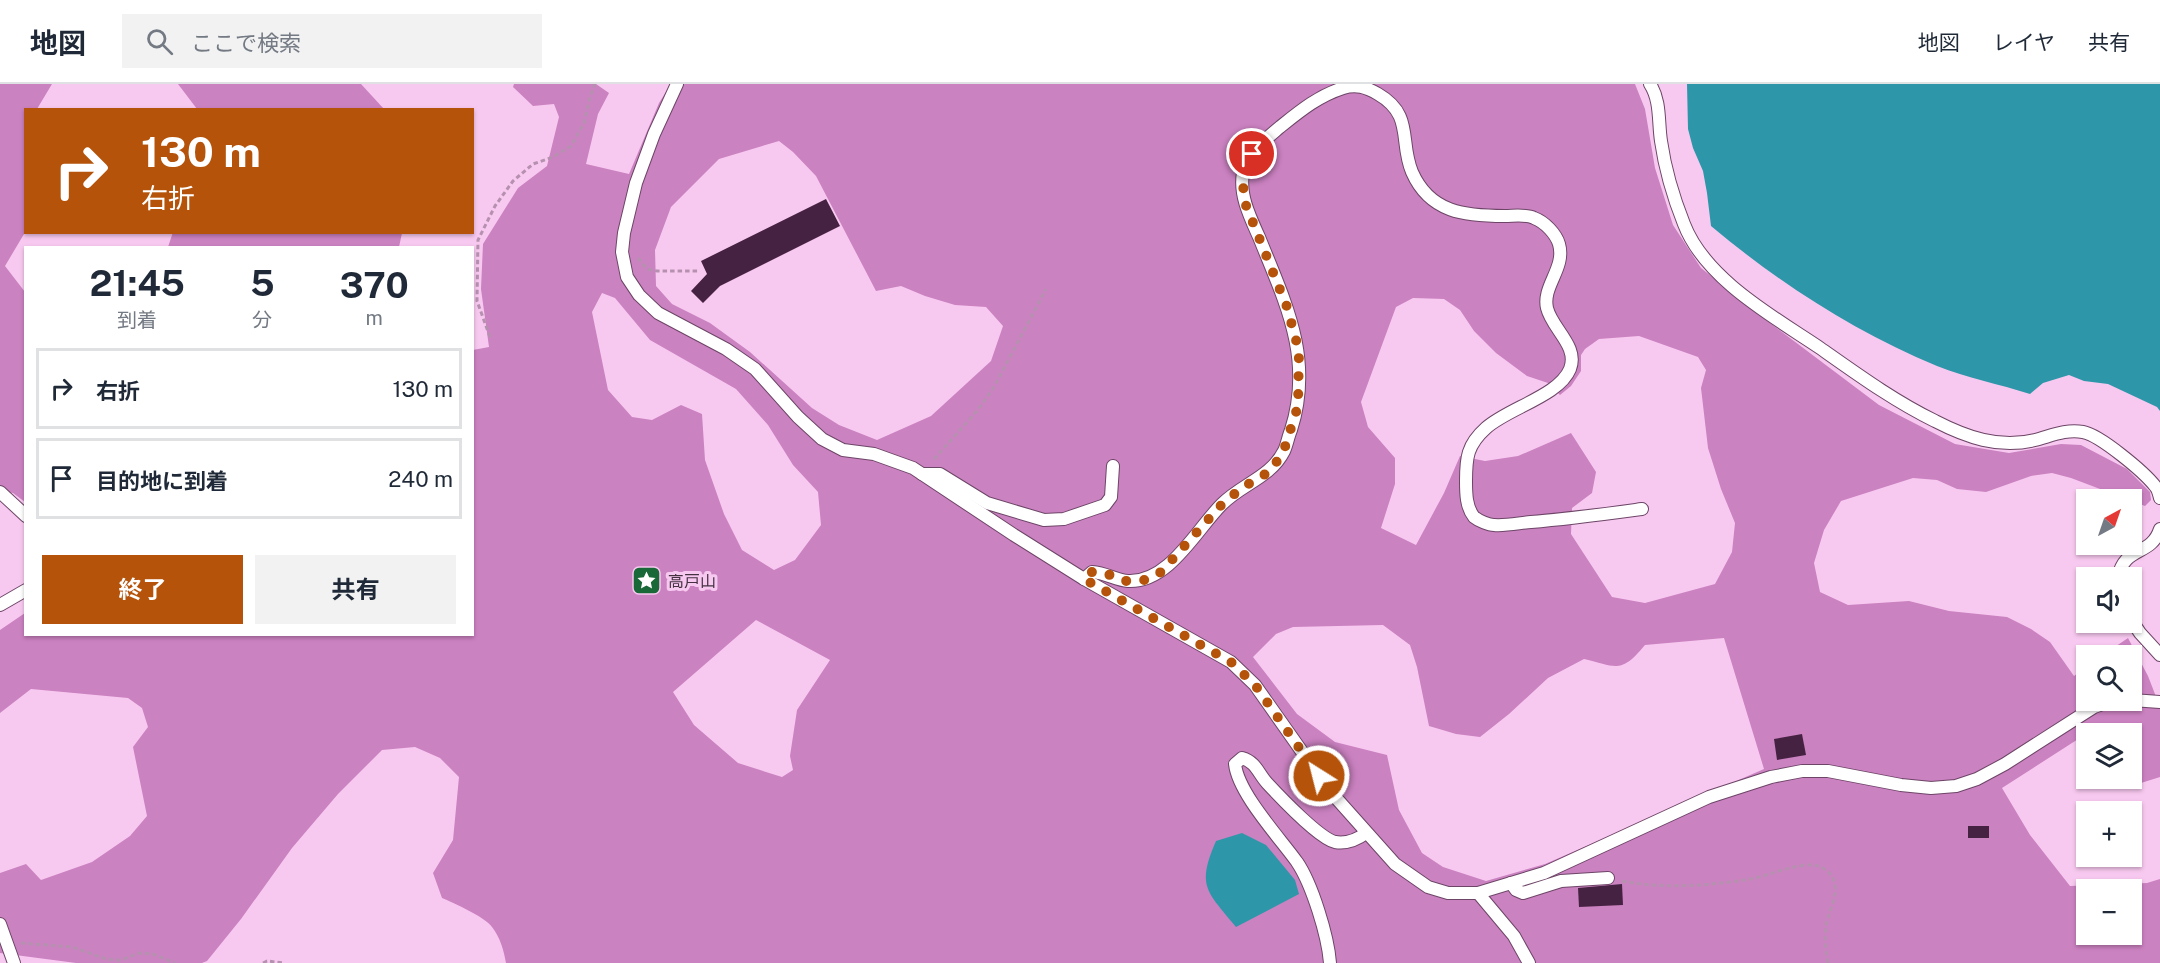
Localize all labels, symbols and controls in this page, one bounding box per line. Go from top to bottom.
search box [122,14,542,68]
icon: search [143,25,176,58]
text: 地図 [30,26,86,59]
text: ここで検索 [191,30,301,56]
text: 地図 [1918,30,1960,55]
text: レイヤ [1993,30,2055,55]
text: 共有 [2088,30,2130,55]
text: 130 m [141,127,261,176]
pin [1226,128,1277,179]
icon: right [42,132,120,210]
icon: arrive [1235,137,1268,170]
text: 右折 [141,182,195,214]
text: 21:45 [89,262,185,304]
text: 5 [250,262,274,304]
text: 370 [340,264,409,306]
text: m [366,306,383,330]
text: 到着 [117,308,157,332]
text: 分 [252,308,272,332]
icon: right [45,372,78,405]
text: 130 m [392,376,453,402]
text: 右折 [96,378,140,404]
icon: arrive [45,462,78,495]
text: 240 m [388,466,453,492]
text: 目的地に到着 [96,468,228,494]
north arrow [2076,489,2142,555]
map controls [2076,489,2142,945]
button: 終了 [42,555,243,624]
button: 共有 [255,555,456,624]
place icon: 高戸山 [631,565,663,597]
button: sound [2076,567,2142,633]
place label: 高戸山 [668,572,716,591]
button: search [2076,645,2142,711]
button: layers [2076,723,2142,789]
position arrow [1287,744,1351,808]
button: + [2076,801,2142,867]
button: − [2076,879,2142,945]

